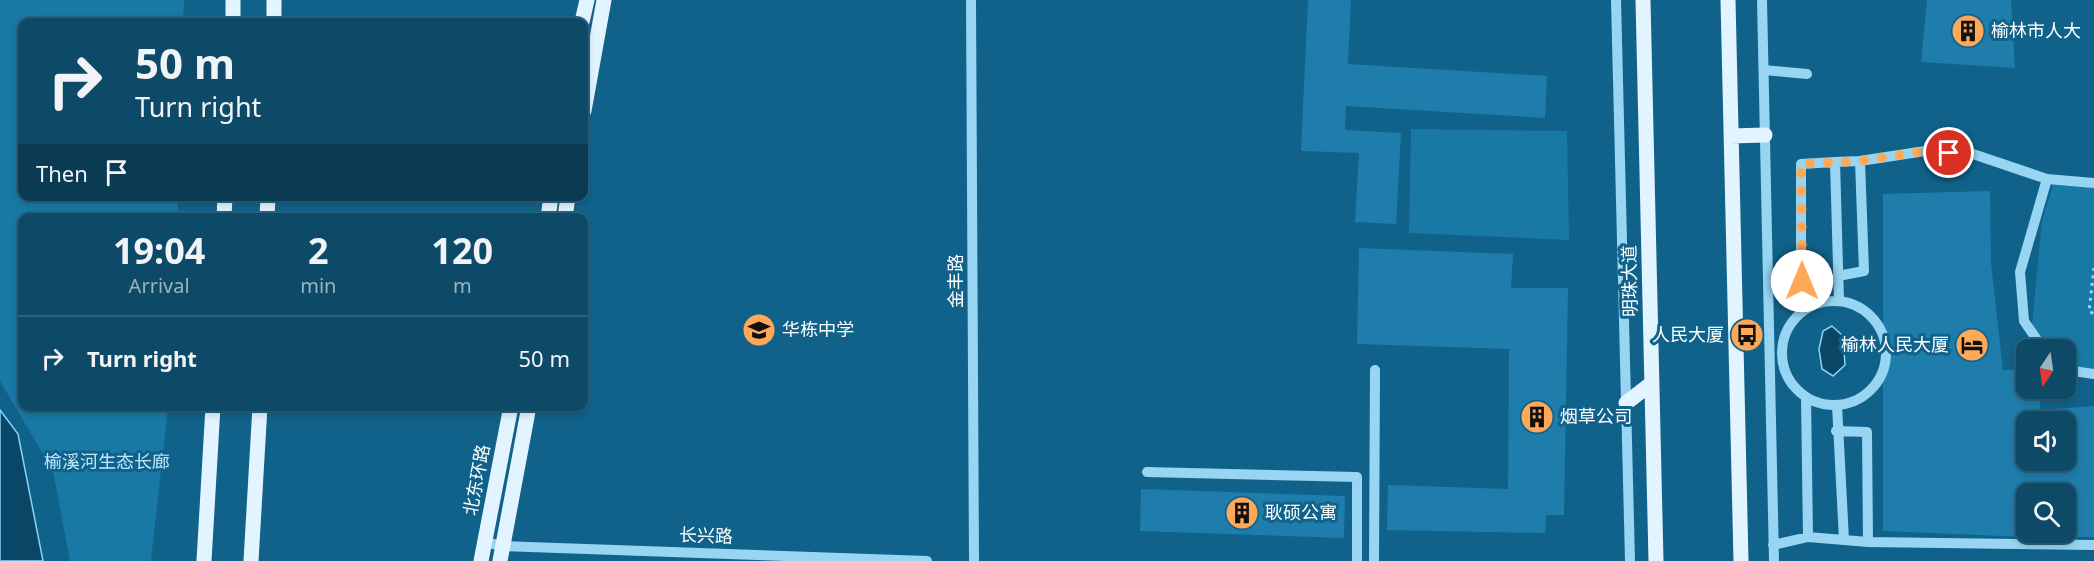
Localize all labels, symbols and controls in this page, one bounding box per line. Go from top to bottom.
building icon: 榆林市人大 [1950,13,1986,49]
place label: 榆林市人大 [1991,18,2081,42]
text: 50 m [135,34,235,91]
icon: right [36,42,114,120]
text: Turn right [135,88,261,125]
pin [1923,127,1974,178]
icon: arrive [1932,136,1965,169]
icon: arrive [100,156,133,189]
text: Then [36,158,88,188]
text: 19:04 [113,226,205,275]
text: 2 [308,226,329,275]
text: 120 [431,226,493,275]
street label: 明珠大道 [1616,245,1642,317]
position arrow [1770,249,1834,313]
street label: 金丰路 [943,254,967,308]
text: Arrival [129,272,190,299]
text: min [300,272,336,299]
text: m [453,272,472,299]
school or university icon: 华栋中学 [741,312,777,348]
place label: 华栋中学 [782,317,854,341]
bus stop icon: 人民大厦 [1729,317,1765,353]
place label: 人民大厦 [1652,322,1724,346]
hotel icon: 榆林人民大厦 [1954,327,1990,363]
place label: 榆林人民大厦 [1841,332,1949,356]
north arrow [2016,339,2076,399]
map controls [2016,339,2076,543]
icon: right [36,342,69,375]
text: Turn right [87,343,197,373]
text: 50 m [519,343,570,373]
building icon: 烟草公司 [1519,399,1555,435]
place label: 烟草公司 [1560,404,1632,428]
button: sound [2016,411,2076,471]
street label: 北东环路 [457,442,495,517]
park label: 榆溪河生态长廊 [44,449,170,473]
button: search [2016,483,2076,543]
building icon: 耿硕公寓 [1224,495,1260,531]
place label: 耿硕公寓 [1265,500,1337,524]
street label: 长兴路 [679,522,733,548]

